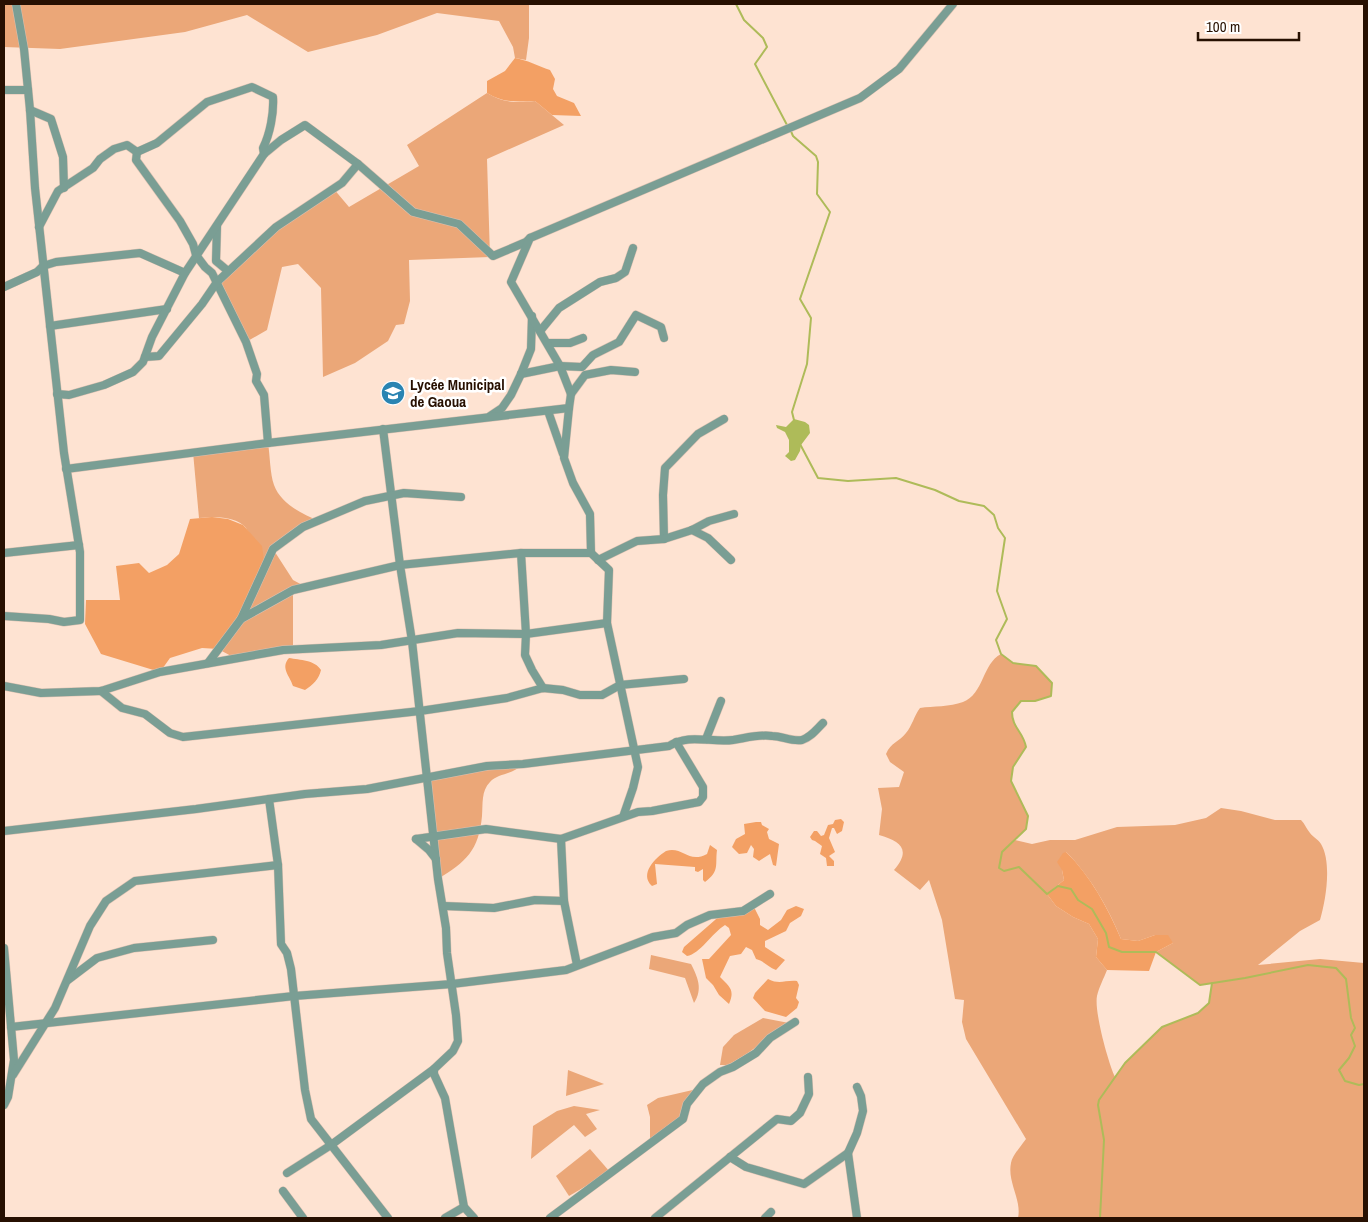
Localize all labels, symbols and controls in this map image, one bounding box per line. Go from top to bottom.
scale bar [1198,10,1299,42]
text: 100 m [1206,16,1240,37]
place label: Lycée Municipal de Gaoua [410,374,505,412]
school or university icon: Lycée Municipal de Gaoua [380,380,406,406]

